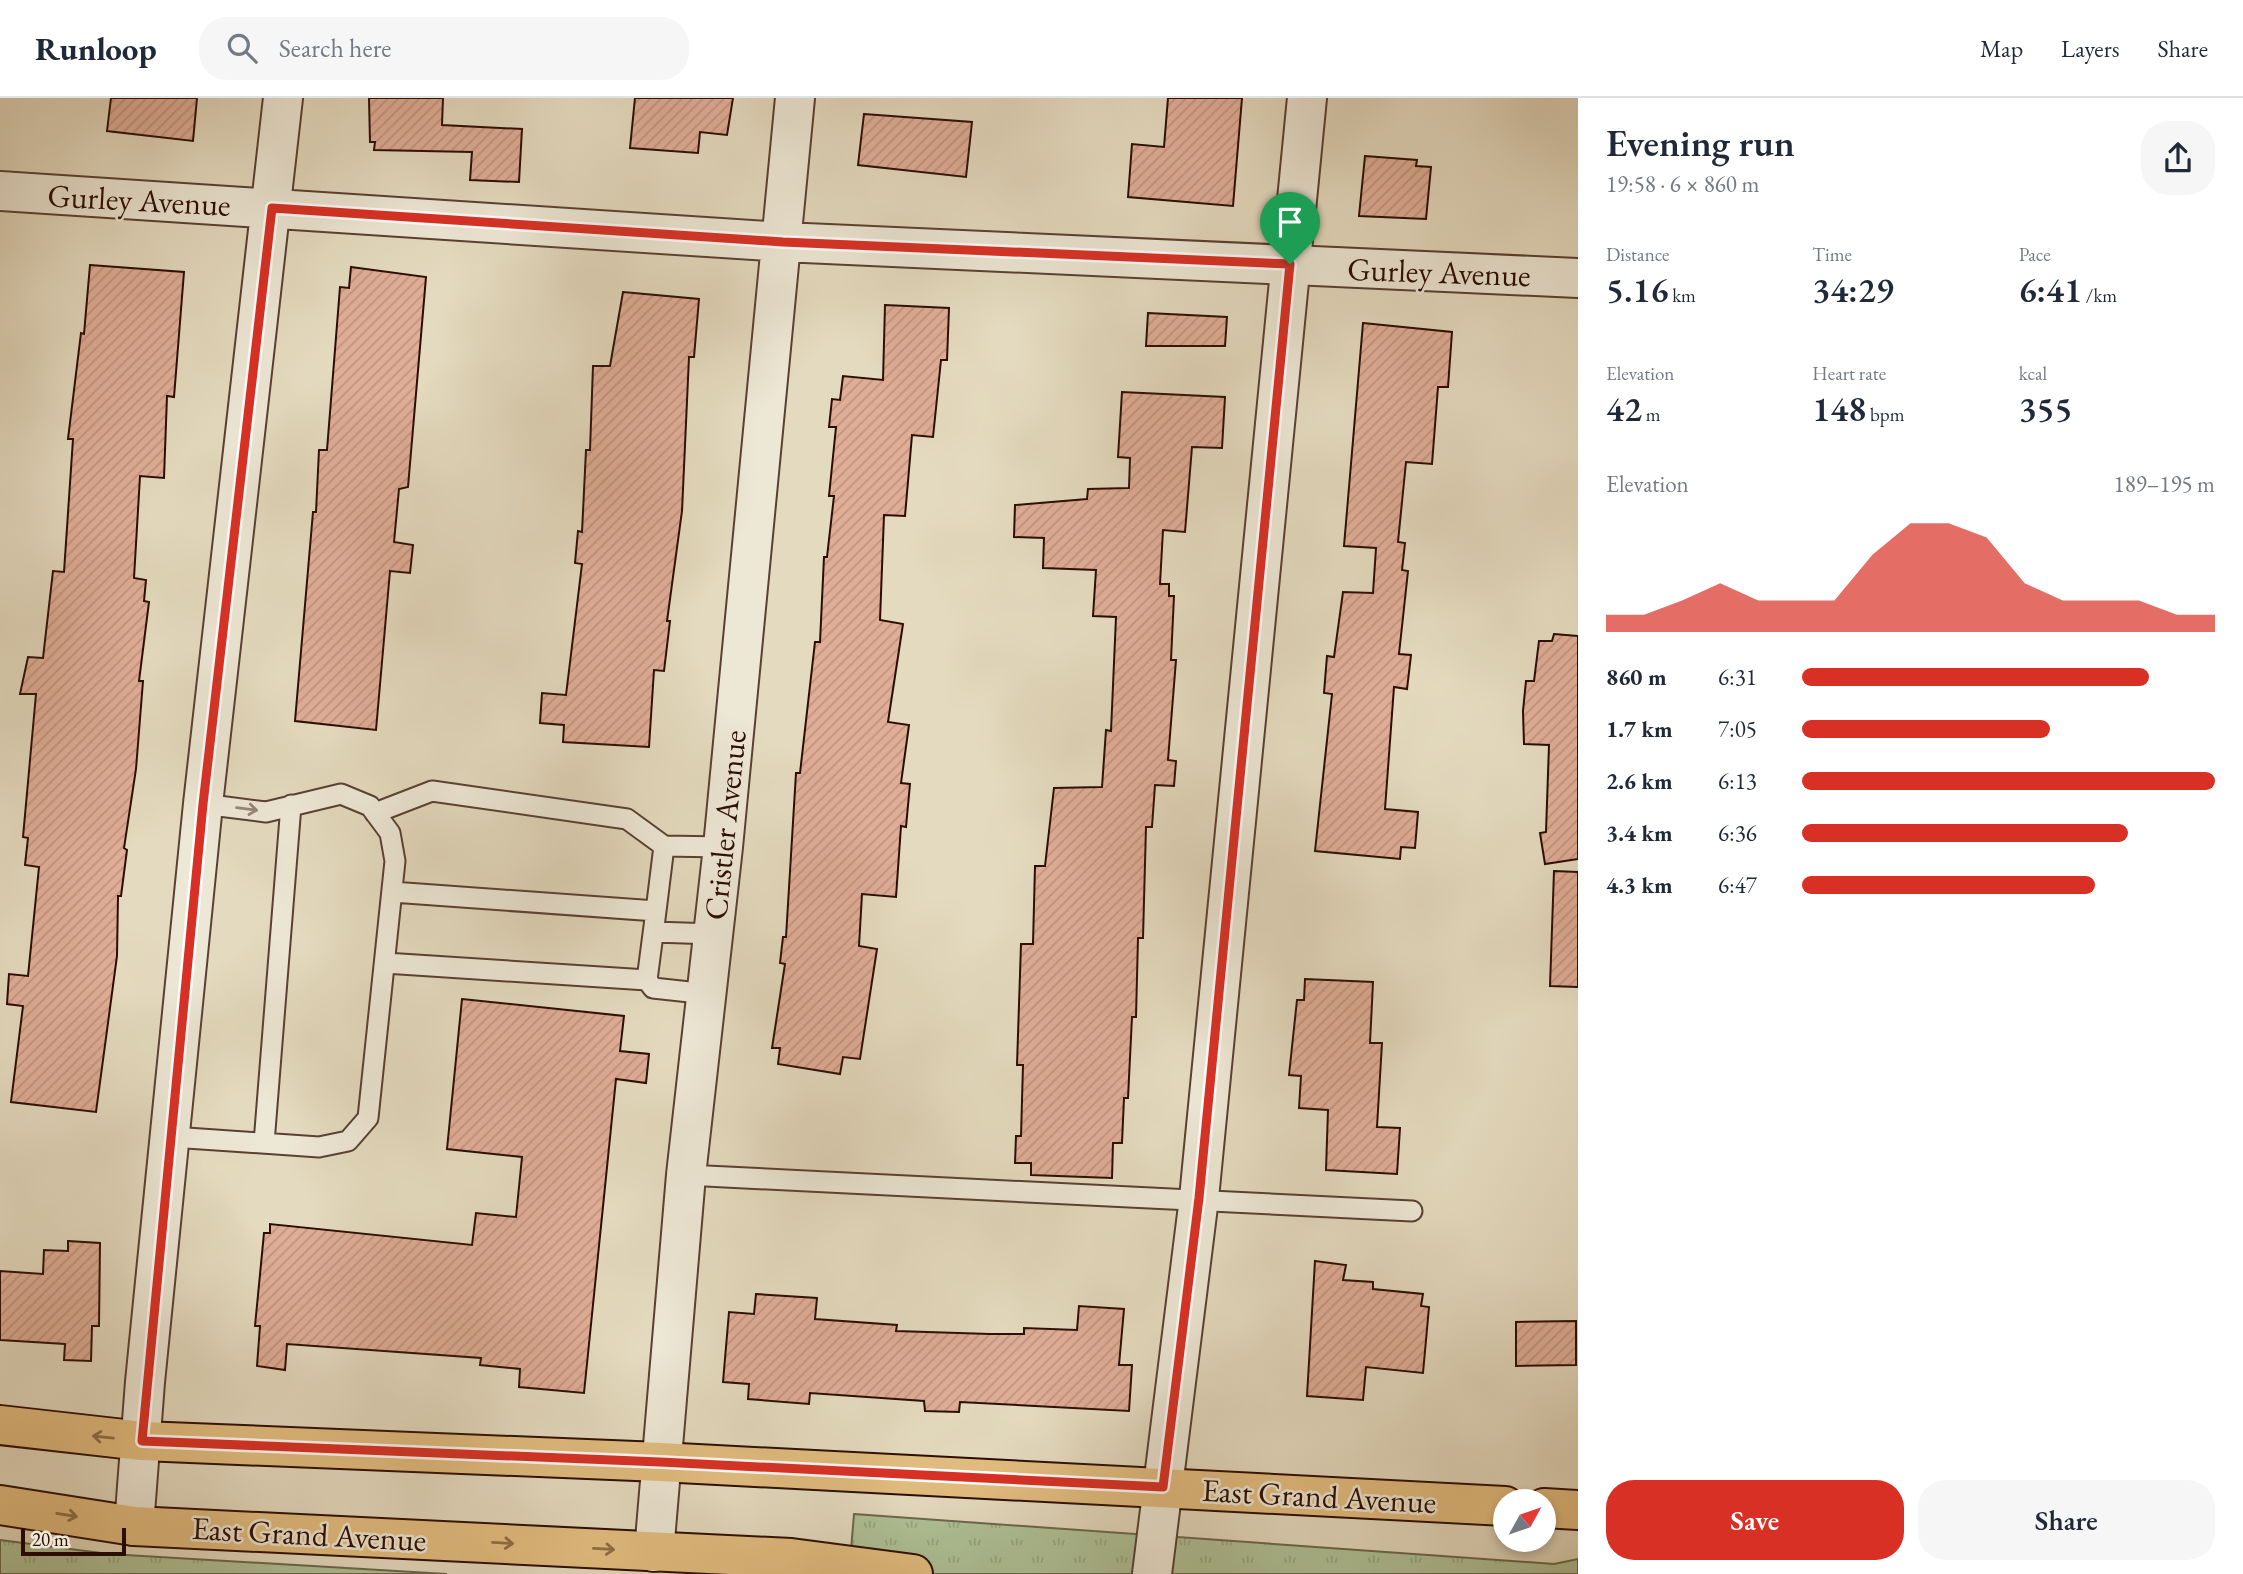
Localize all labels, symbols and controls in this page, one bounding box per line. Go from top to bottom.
search box [199,17,689,80]
text: Runloop [35,27,157,70]
icon: search [223,29,261,67]
text: Search here [279,31,391,65]
text: Map [1980,33,2023,64]
text: Layers [2061,33,2120,64]
text: Share [2158,33,2208,64]
text: Evening run [1606,118,1795,167]
button: share [2141,121,2215,195]
text: 19:58 · 6 × 860 m [1606,169,1759,199]
street label: Gurley Avenue [46,174,232,226]
pin [1260,192,1320,264]
icon: arrive [1271,203,1309,241]
text: Distance [1606,242,1669,267]
text: Time [1812,242,1852,267]
text: Pace [2019,242,2051,267]
street label: Gurley Avenue [1347,248,1531,296]
text: 5.16 [1606,267,1668,312]
text: 34:29 [1812,267,1894,312]
text: 6:41 [2019,267,2082,312]
text: km [1668,283,1696,308]
text: /km [2082,283,2117,308]
text: Elevation [1606,361,1674,386]
text: Heart rate [1812,361,1886,386]
text: kcal [2019,361,2047,386]
text: 42 [1606,386,1642,431]
text: 148 [1812,386,1866,431]
text: 355 [2019,386,2073,431]
text: m [1642,402,1661,427]
text: bpm [1866,402,1904,427]
text: Elevation [1606,469,1689,499]
text: 189–195 m [2114,469,2215,499]
text: 860 m [1606,662,1667,692]
text: 6:31 [1718,662,1757,692]
text: 1.7 km [1606,714,1673,744]
text: 7:05 [1718,714,1757,744]
street label: Cristler Avenue [694,728,756,922]
text: 2.6 km [1606,766,1673,796]
text: 6:13 [1718,766,1757,796]
one-way arrow [236,803,258,816]
text: 3.4 km [1606,818,1673,848]
text: 6:36 [1718,818,1757,848]
text: 4.3 km [1606,870,1673,900]
text: 6:47 [1718,870,1757,900]
one-way arrow [92,1430,115,1443]
street label: East Grand Avenue [1201,1469,1437,1523]
button: Save [1606,1480,1904,1560]
button: Share [1918,1480,2215,1560]
north arrow [1493,1489,1556,1552]
map controls [1493,1489,1556,1552]
street label: East Grand Avenue [191,1507,427,1561]
one-way arrow [55,1509,78,1522]
scale bar [21,1525,126,1557]
text: 20 m [32,1527,69,1552]
one-way arrow [492,1537,515,1550]
one-way arrow [592,1543,615,1556]

